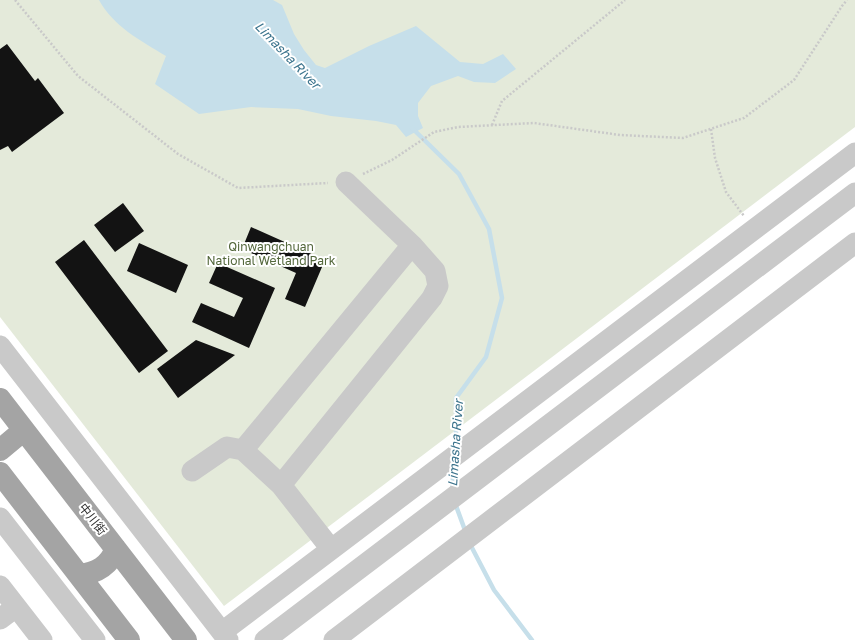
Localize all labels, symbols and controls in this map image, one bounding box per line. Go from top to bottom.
water label: Limasha River [252,18,325,93]
park label: Qinwangchuan National Wetland Park [206,239,336,268]
water label: Limasha River [444,397,466,487]
street label: 中川街 [76,500,110,538]

